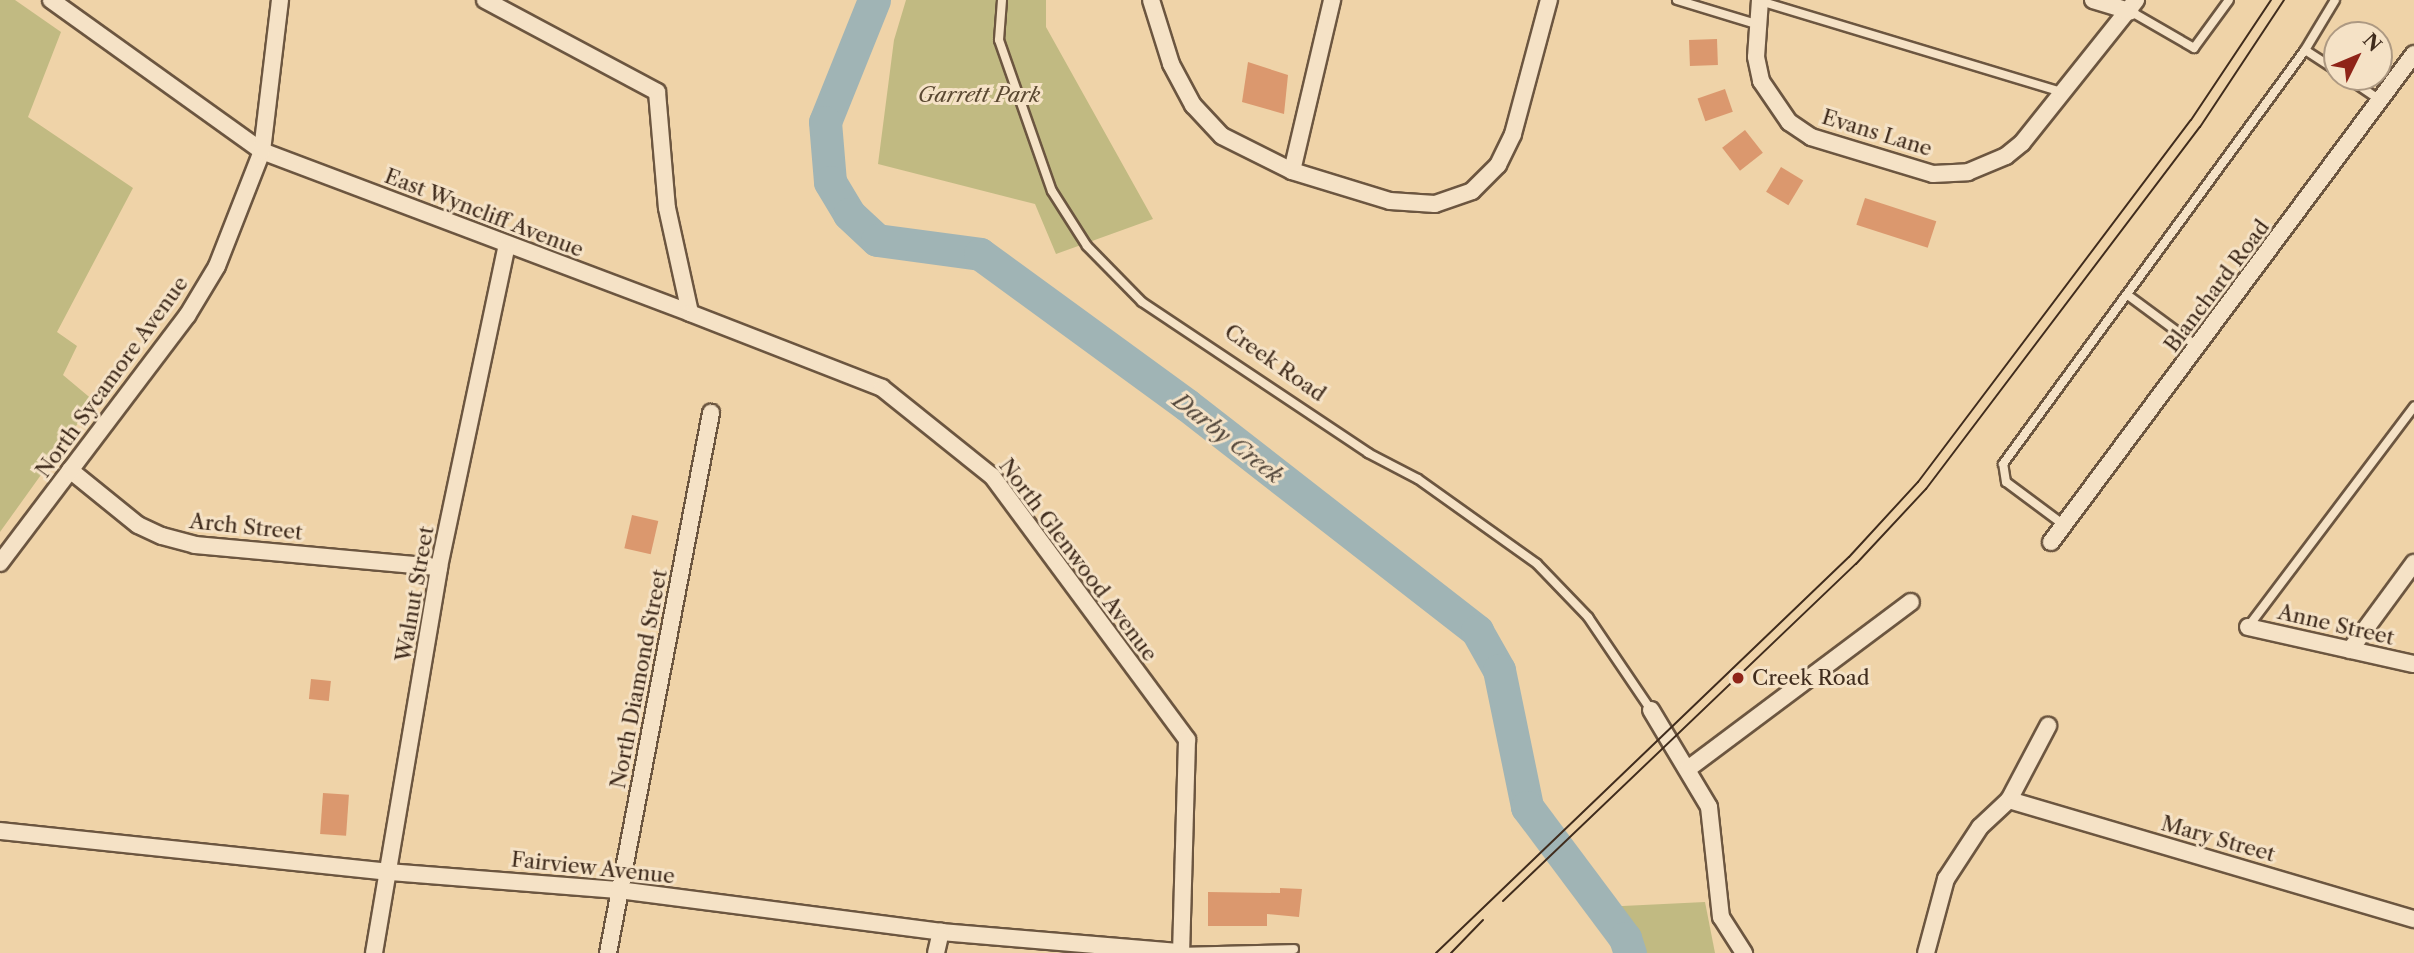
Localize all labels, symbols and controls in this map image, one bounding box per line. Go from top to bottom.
north arrow [2323,21,2393,91]
text: N [2358,29,2386,57]
park label: Garrett Park [918,82,1040,108]
street label: Evans Lane [1819,104,1935,162]
street label: East Wyncliff Avenue [380,163,588,263]
street label: Blanchard Road [2159,215,2275,357]
street label: North Sycamore Avenue [30,271,194,483]
street label: Creek Road [1219,319,1331,407]
water label: Darby Creek [1168,387,1288,489]
street label: North Glenwood Avenue [993,453,1163,667]
street label: Arch Street [188,509,304,545]
street label: Walnut Street [391,524,439,664]
street label: North Diamond Street [605,567,673,791]
street label: Anne Street [2275,599,2397,651]
place label: Creek Road [1752,665,1870,691]
marker: Creek Road [1730,670,1746,686]
street label: Mary Street [2158,811,2278,867]
street label: Fairview Avenue [509,847,677,889]

